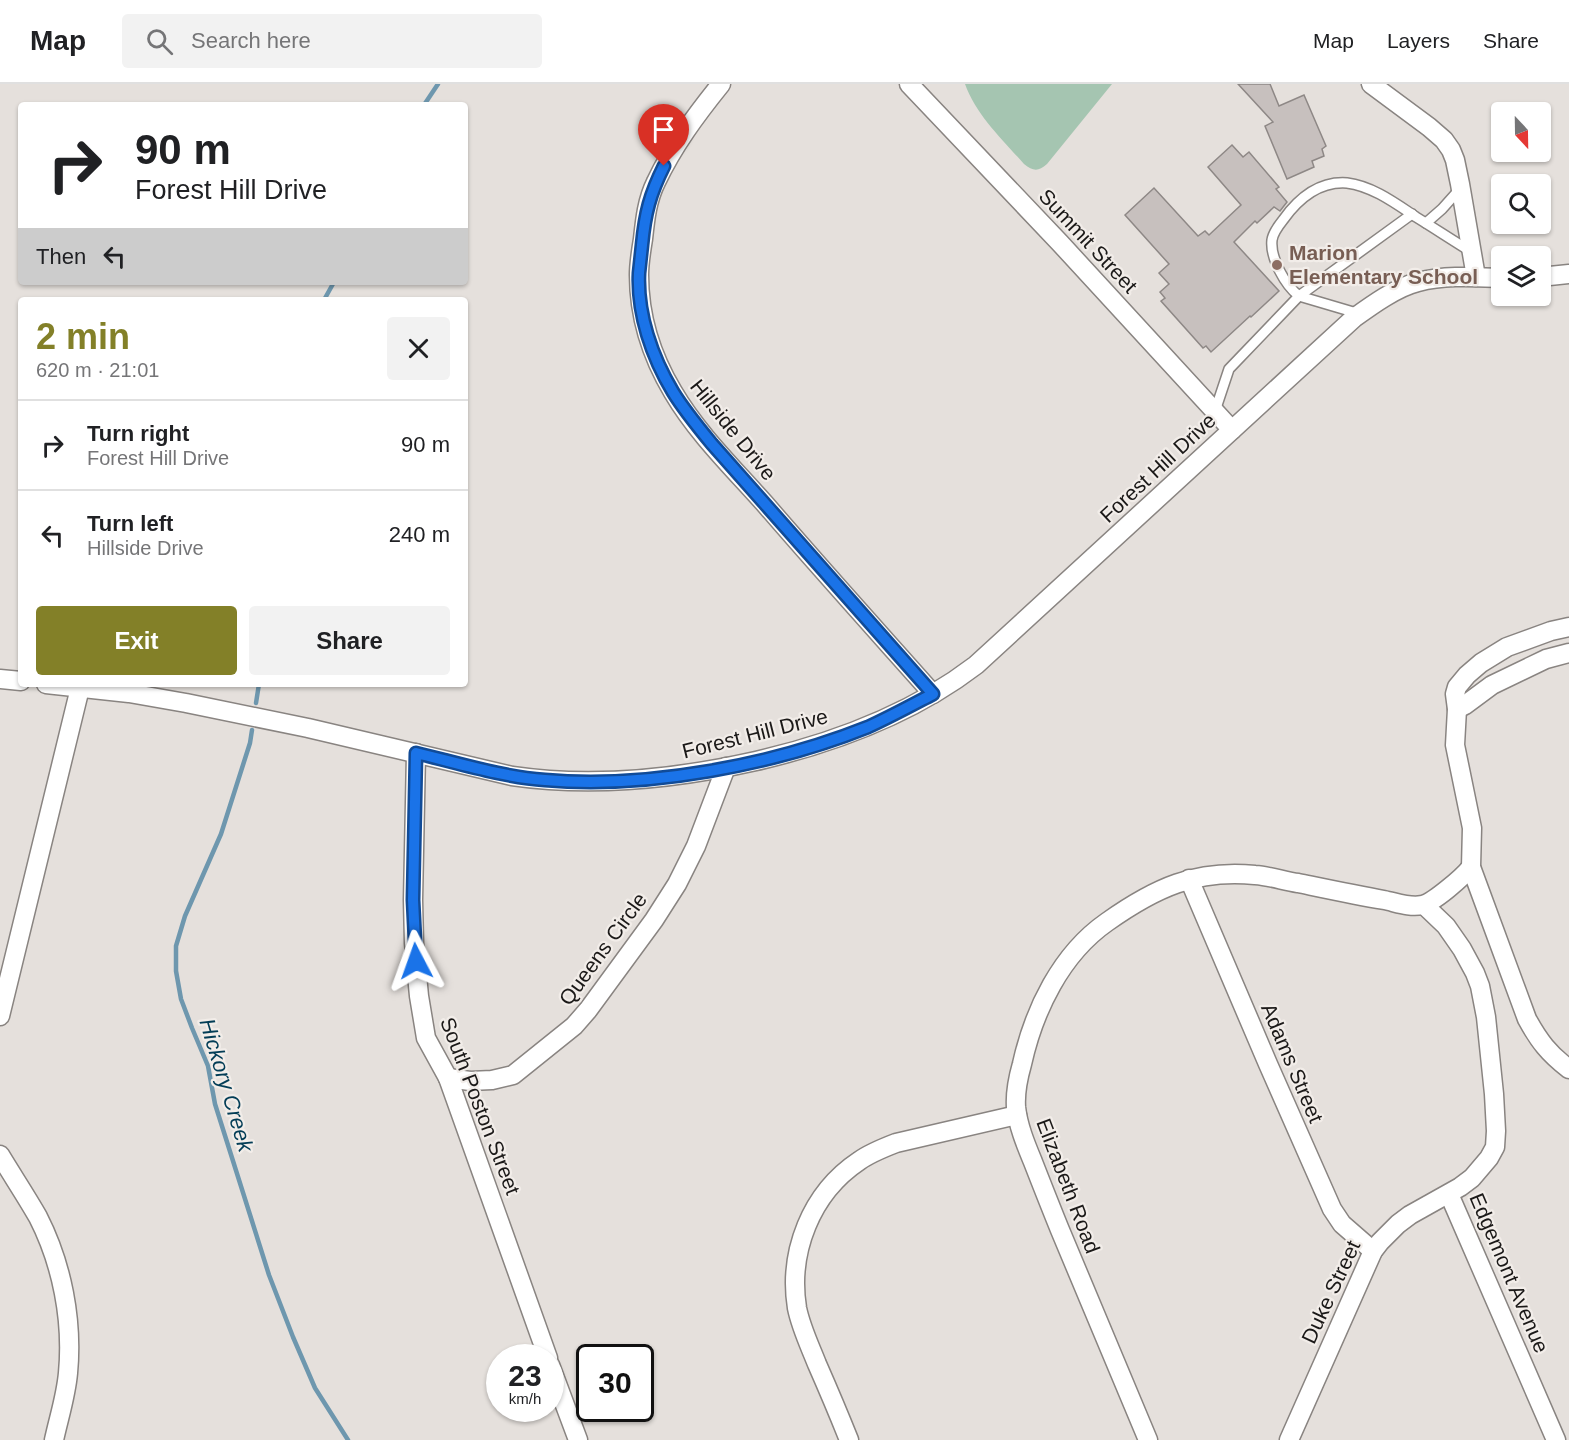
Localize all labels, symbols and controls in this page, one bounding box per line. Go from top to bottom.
search box [122,14,542,68]
text: Map [30,25,86,56]
icon: search [143,25,176,58]
text: Search here [191,28,311,53]
text: Map [1313,29,1354,52]
text: Layers [1387,29,1450,52]
text: Share [1483,29,1539,52]
north arrow [1491,102,1551,162]
map controls [1491,102,1551,306]
pin [638,104,689,166]
icon: arrive [647,113,680,146]
icon: right [36,126,114,204]
text: 90 m [135,126,231,173]
button: search [1491,174,1551,234]
text: Forest Hill Drive [135,175,327,205]
street label: Summit Street [1035,184,1142,297]
icon: left [98,240,131,273]
place label: Marion Elementary School [1289,241,1478,288]
text: Then [36,244,86,269]
button: layers [1491,246,1551,306]
marker: Marion Elementary School [1270,258,1284,272]
text: 2 min [36,316,130,357]
button: close [387,317,450,380]
text: 620 m · 21:01 [36,359,159,381]
street label: Hillside Drive [686,375,781,485]
street label: Forest Hill Drive [1095,408,1220,527]
text: Turn right [87,421,189,446]
icon: right [36,429,69,462]
text: 90 m [401,432,450,457]
text: Forest Hill Drive [87,447,229,469]
text: Turn left [87,511,173,536]
icon: left [36,519,69,552]
text: 240 m [389,522,450,547]
text: Hillside Drive [87,537,204,559]
button: Exit [36,606,237,675]
button: Share [249,606,450,675]
street label: Forest Hill Drive [680,704,830,763]
street label: Queens Circle [554,888,651,1009]
position arrow [384,929,448,993]
street label: Adams Street [1257,1000,1328,1126]
street label: South Poston Street [436,1014,525,1198]
water label: Hickory Creek [194,1015,259,1156]
street label: Elizabeth Road [1032,1115,1105,1256]
street label: Edgemont Avenue [1465,1189,1554,1356]
street label: Duke Street [1297,1237,1364,1347]
speed limit sign: 30 [576,1344,654,1422]
text: 23 [508,1359,542,1392]
text: km/h [509,1390,541,1407]

